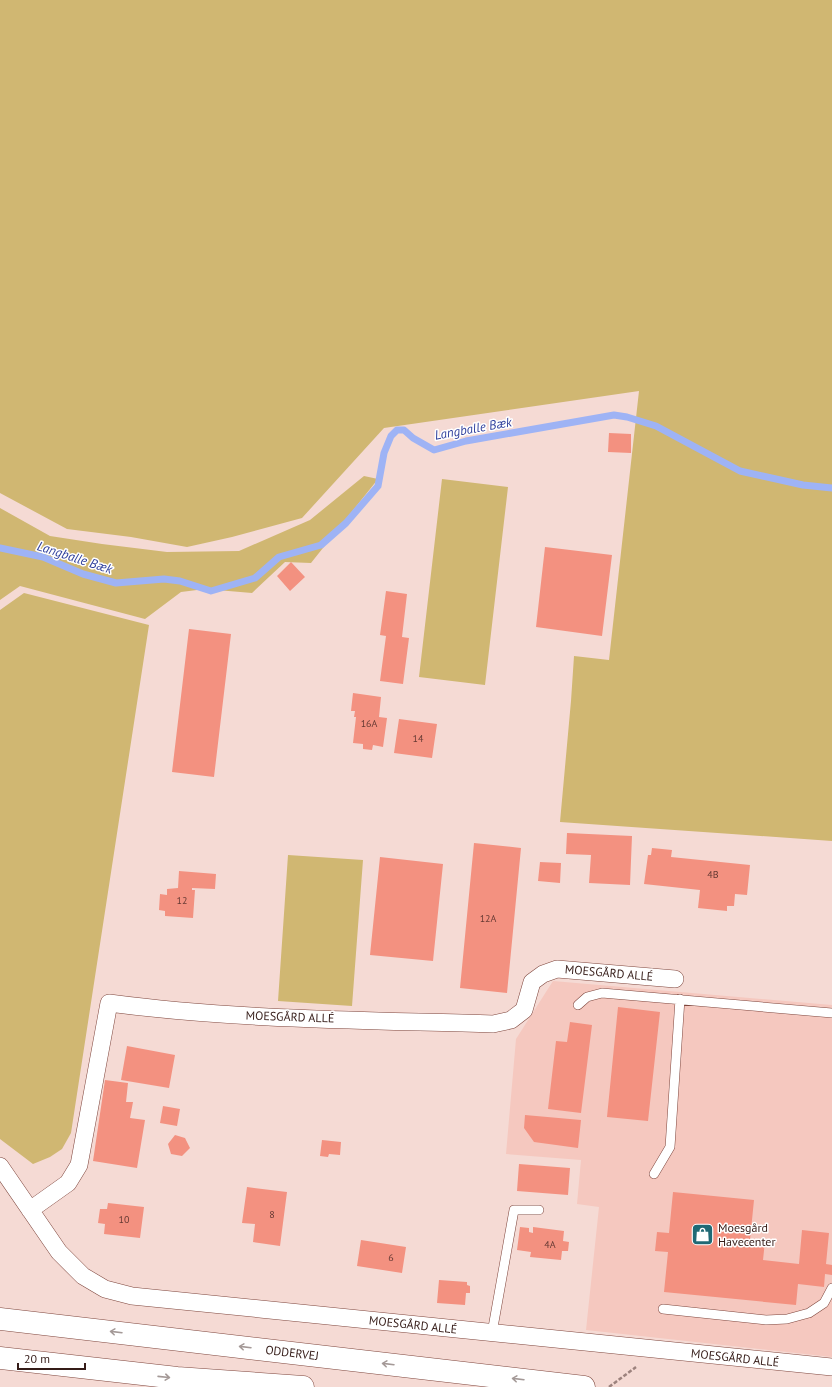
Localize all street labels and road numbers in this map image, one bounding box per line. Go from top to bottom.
street label: MOESGÅRD ALLÉ [564,961,654,984]
street label: MOESGÅRD ALLÉ [246,1007,335,1026]
street label: MOESGÅRD ALLÉ [368,1312,458,1337]
street label: ODDERVEJ [265,1342,320,1363]
street label: MOESGÅRD ALLÉ [690,1345,780,1370]

